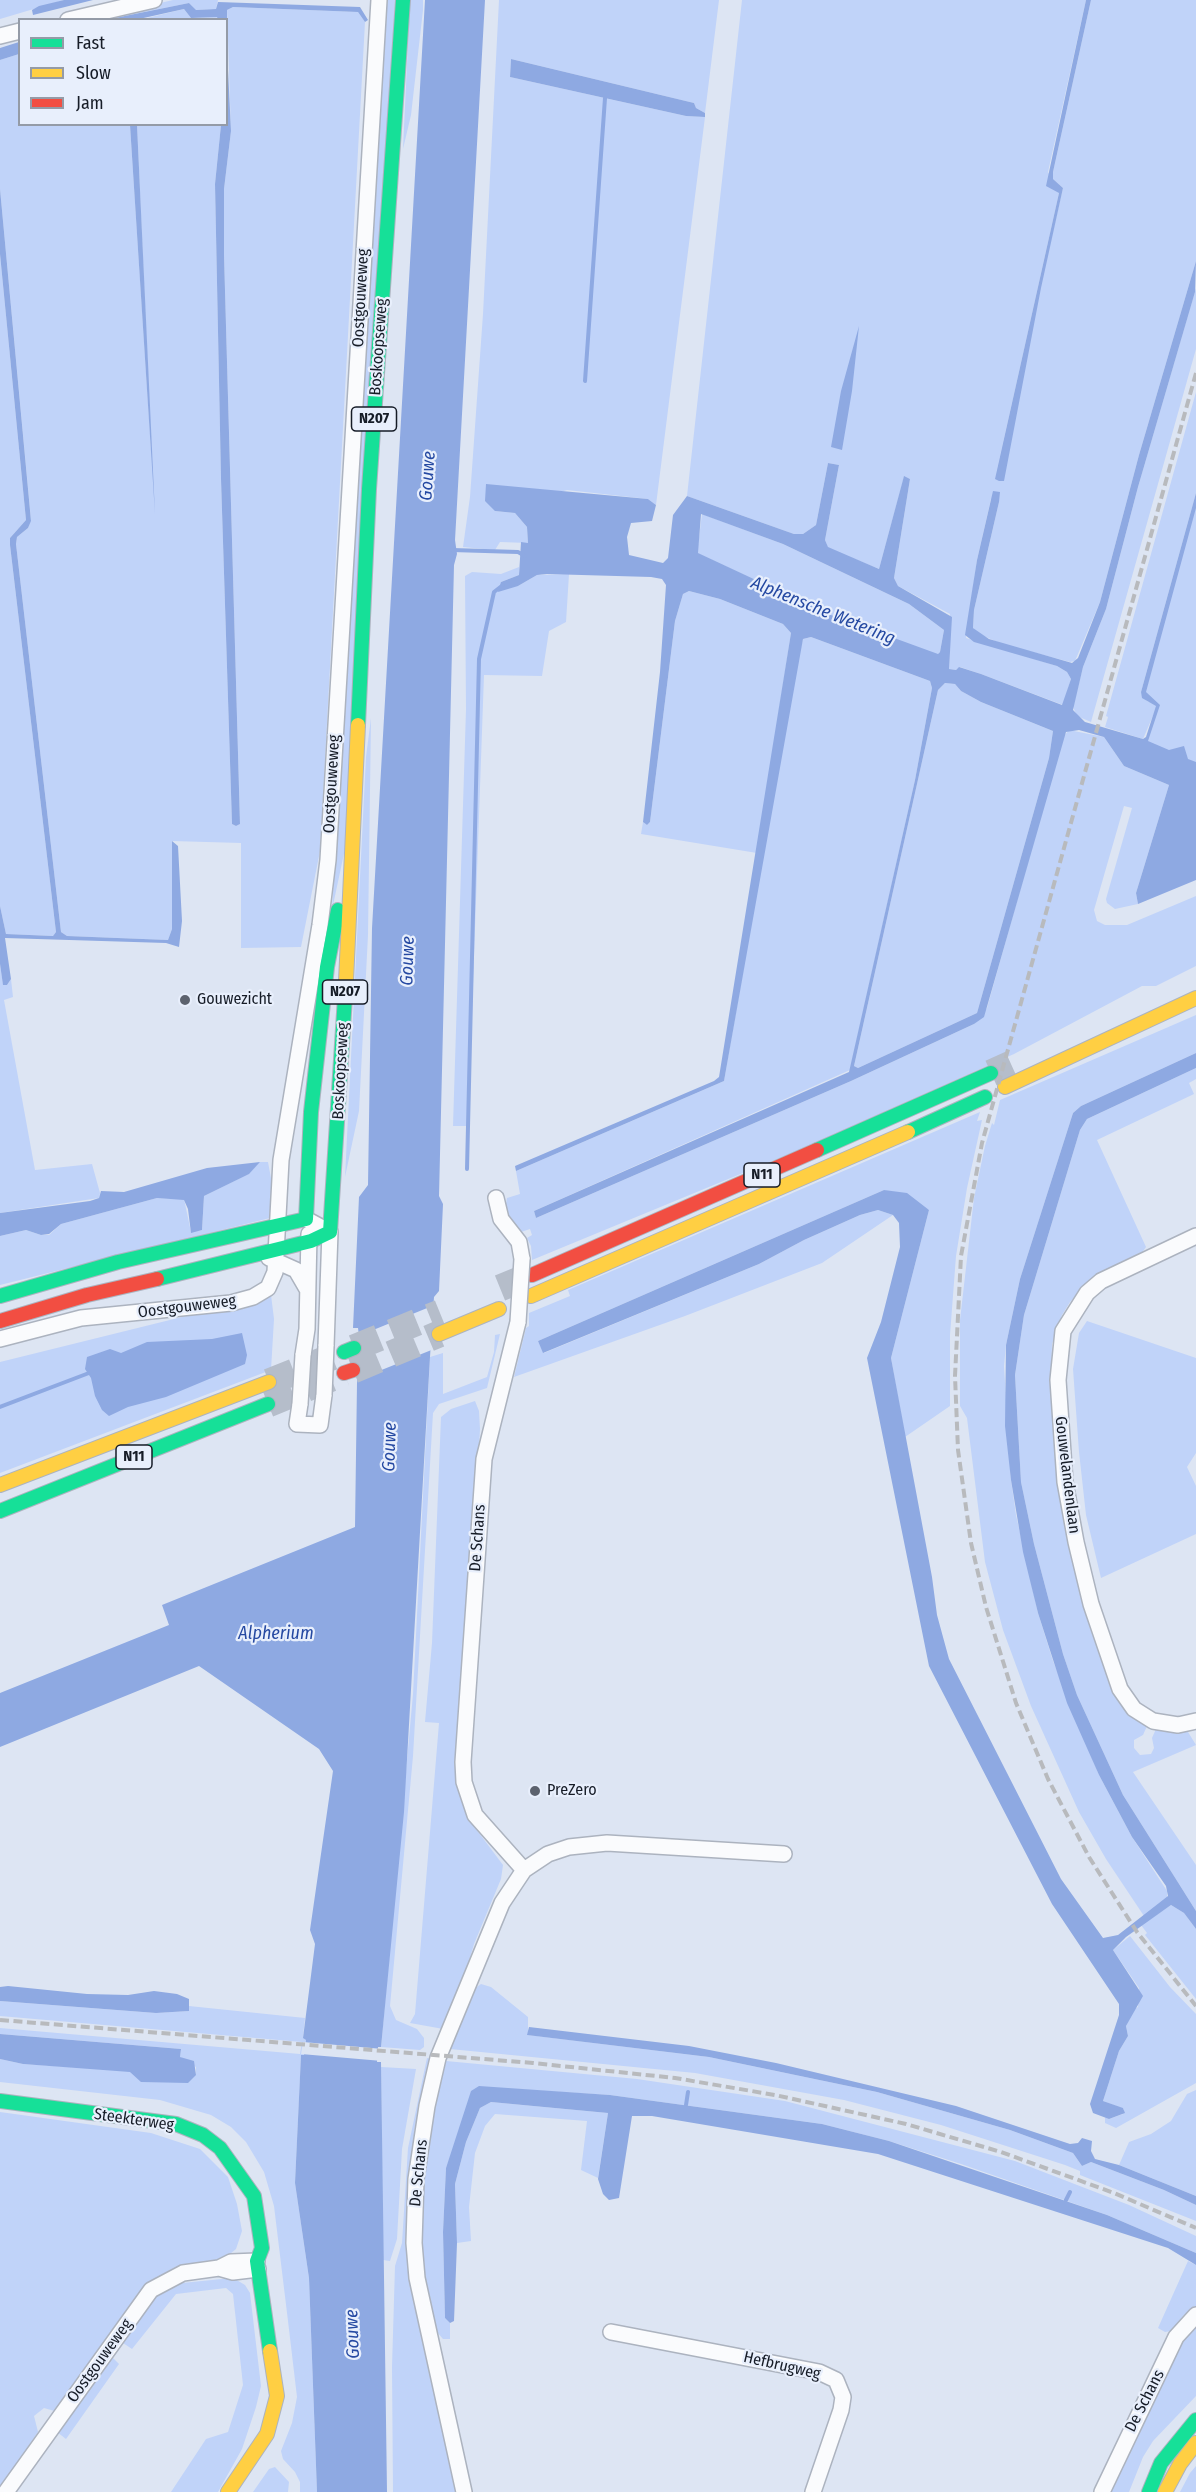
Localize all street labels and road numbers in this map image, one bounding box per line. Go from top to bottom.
street label: Oostgouweweg [349,248,373,348]
street label: Boskoopseweg [366,298,392,396]
road number: N207 [352,407,397,431]
street label: Oostgouweweg [320,734,344,834]
road number: N207 [322,980,368,1004]
street label: Boskoopseweg [329,1022,353,1120]
road number: N11 [744,1163,780,1187]
street label: Oostgouweweg [137,1291,237,1323]
street label: Gouwelandenlaan [1050,1415,1084,1535]
road number: N11 [116,1445,152,1469]
street label: De Schans [466,1504,490,1572]
street label: Steekterweg [93,2105,175,2135]
street label: De Schans [406,2139,432,2207]
street label: Oostgouweweg [63,2315,137,2407]
street label: Hefbrugweg [742,2348,822,2384]
street label: De Schans [1121,2367,1169,2435]

